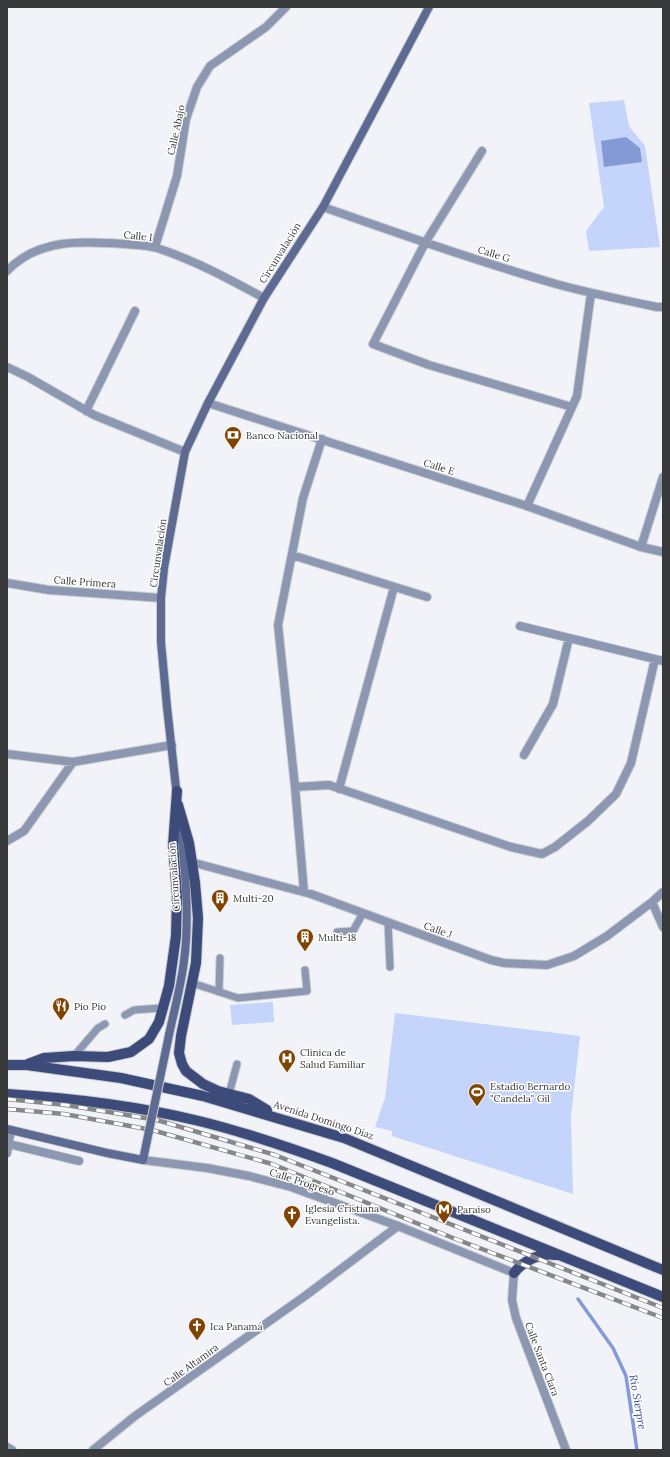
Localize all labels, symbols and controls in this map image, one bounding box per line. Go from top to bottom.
street label: Calle Abajo [164,103,188,156]
street label: Circunvalación [256,220,304,286]
street label: Calle I [123,228,153,244]
street label: Calle G [476,243,512,265]
bank icon: Banco Nacional [223,425,243,450]
place label: Banco Nacional [246,429,318,442]
street label: Calle E [422,456,456,478]
street label: Circunvalación [147,518,169,588]
street label: Calle Primera [53,573,117,591]
street label: Circunvalación [165,842,183,912]
building icon: Multi-20 [210,888,230,913]
place label: Multi-20 [233,892,274,905]
street label: Calle J [422,919,454,941]
building icon: Multi-18 [295,927,315,952]
place label: Multi-18 [318,931,357,944]
restaurant icon: Pio Pio [51,996,71,1021]
place label: Pio Pio [74,1000,106,1013]
place label: Clinica de Salud Familiar [300,1046,366,1071]
hospital icon: Clinica de Salud Familiar [277,1048,297,1073]
place label: Estadio Bernardo "Candela" Gil [490,1080,571,1105]
sports icon: Estadio Bernardo "Candela" Gil [467,1082,487,1107]
street label: Avenida Domingo Díaz [271,1097,376,1142]
street label: Calle Progreso [268,1165,336,1199]
metro station icon: Paraiso [434,1199,454,1224]
place label: Iglesia Cristiana Evangelista. [305,1202,379,1227]
place label: Paraiso [457,1203,491,1216]
church icon: Iglesia Cristiana Evangelista. [282,1204,302,1229]
church icon: Ica Panamá [187,1316,207,1341]
place label: Ica Panamá [210,1320,263,1333]
street label: Calle Santa Clara [522,1320,562,1398]
street label: Calle Altamira [161,1341,221,1389]
water label: Rio Sierpre [626,1373,650,1431]

